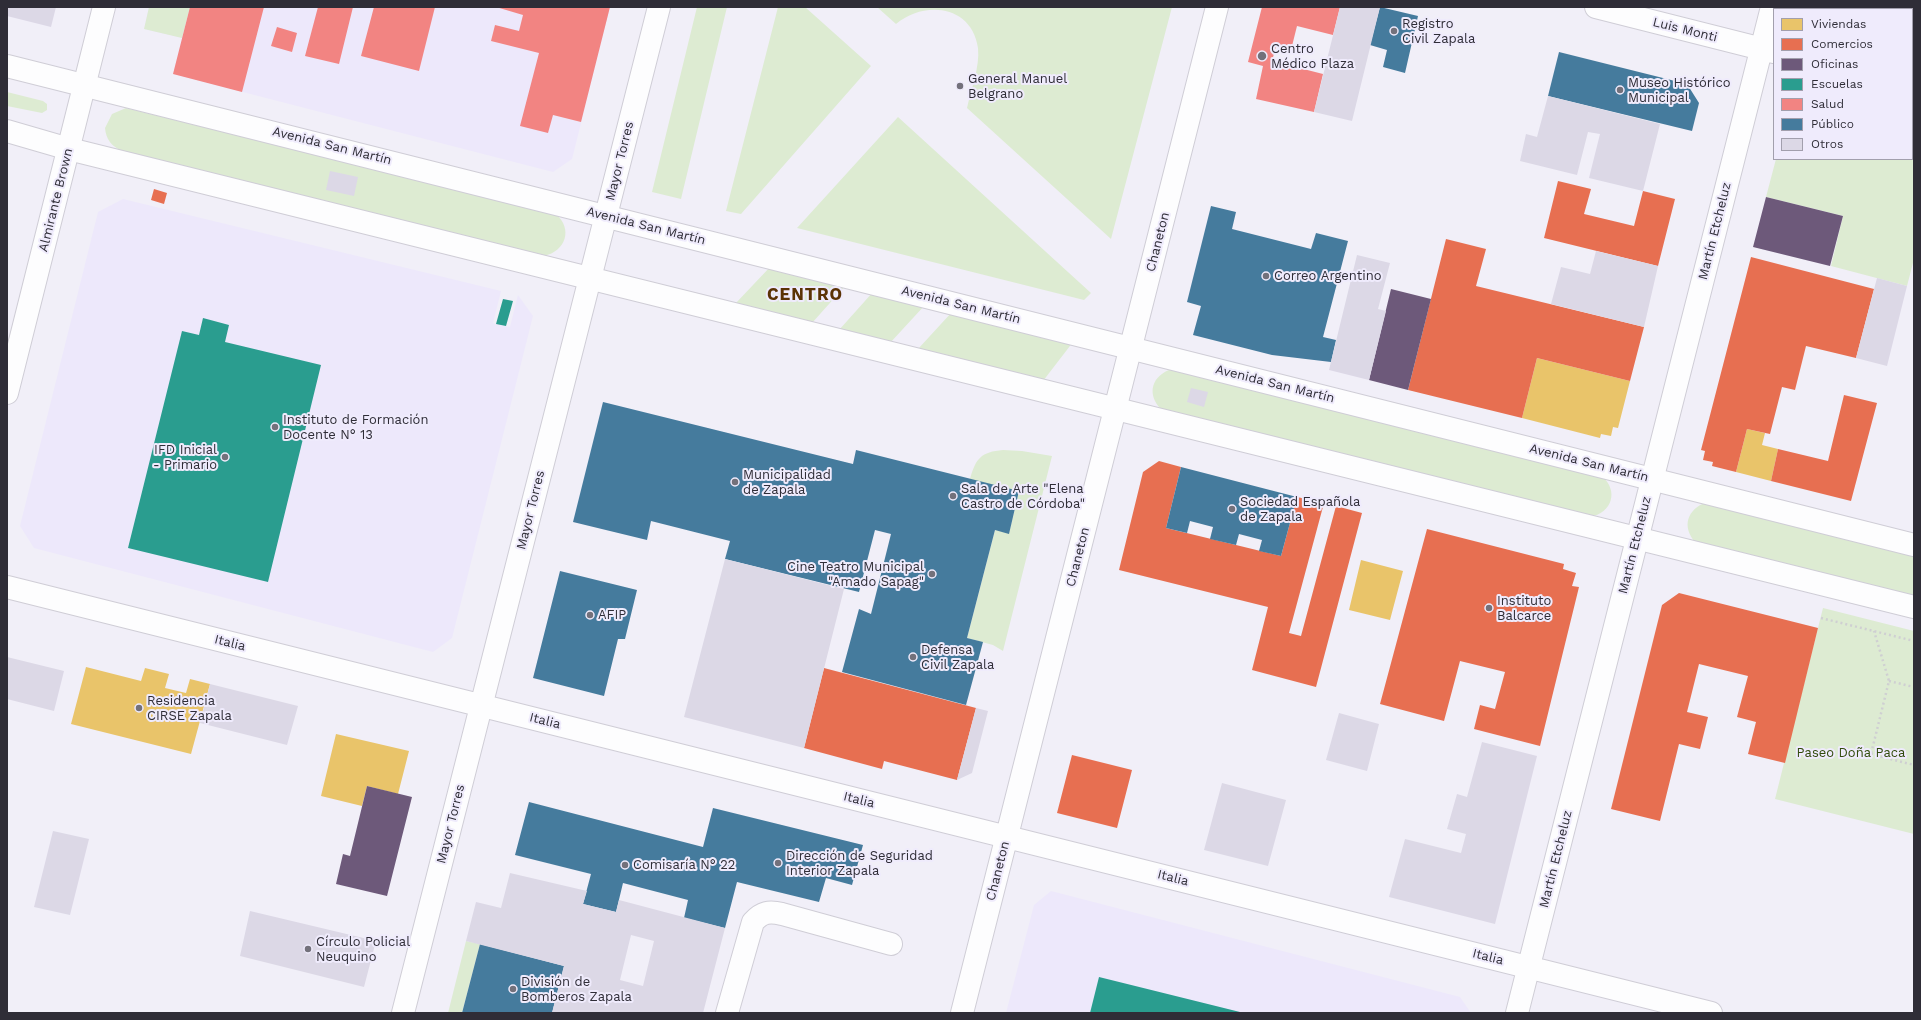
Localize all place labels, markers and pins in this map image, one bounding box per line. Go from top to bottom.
place label: Registro Civil Zapala [1402,16,1475,47]
marker: Registro Civil Zapala [1389,26,1399,36]
place label: Centro Médico Plaza [1271,41,1354,72]
marker: Centro Médico Plaza [1256,50,1268,62]
place label: General Manuel Belgrano [968,71,1067,102]
place label: Museo Histórico Municipal [1628,75,1731,106]
marker: General Manuel Belgrano [955,81,965,91]
marker: Museo Histórico Municipal [1615,85,1625,95]
place label: Correo Argentino [1274,268,1382,284]
marker: Correo Argentino [1261,271,1271,281]
place label: Instituto de Formación Docente N° 13 [283,412,428,443]
marker: Instituto de Formación Docente N° 13 [270,422,280,432]
place label: IFD Inicial - Primario [153,442,217,473]
marker: IFD Inicial - Primario [220,452,230,462]
place label: Municipalidad de Zapala [743,467,831,498]
marker: Municipalidad de Zapala [730,477,740,487]
place label: Sala de Arte "Elena Castro de Córdoba" [961,481,1085,512]
marker: Sala de Arte "Elena Castro de Córdoba" [948,491,958,501]
place label: Sociedad Española de Zapala [1240,494,1360,525]
marker: Sociedad Española de Zapala [1227,504,1237,514]
place label: Cine Teatro Municipal "Amado Sapag" [787,559,924,590]
marker: Cine Teatro Municipal "Amado Sapag" [927,569,937,579]
place label: Instituto Balcarce [1497,593,1551,624]
marker: Instituto Balcarce [1484,603,1494,613]
place label: AFIP [598,607,626,623]
marker: AFIP [585,610,595,620]
place label: Defensa Civil Zapala [921,642,994,673]
marker: Defensa Civil Zapala [908,652,918,662]
place label: Residencia CIRSE Zapala [147,693,232,724]
marker: Residencia CIRSE Zapala [134,703,144,713]
place label: Dirección de Seguridad Interior Zapala [786,848,933,879]
place label: Comisaría N° 22 [633,857,735,873]
marker: Dirección de Seguridad Interior Zapala [773,858,783,868]
marker: Comisaría N° 22 [620,860,630,870]
place label: Círculo Policial Neuquino [316,934,410,965]
marker: Círculo Policial Neuquino [303,944,313,954]
place label: División de Bomberos Zapala [521,974,632,1005]
marker: División de Bomberos Zapala [508,984,518,994]

